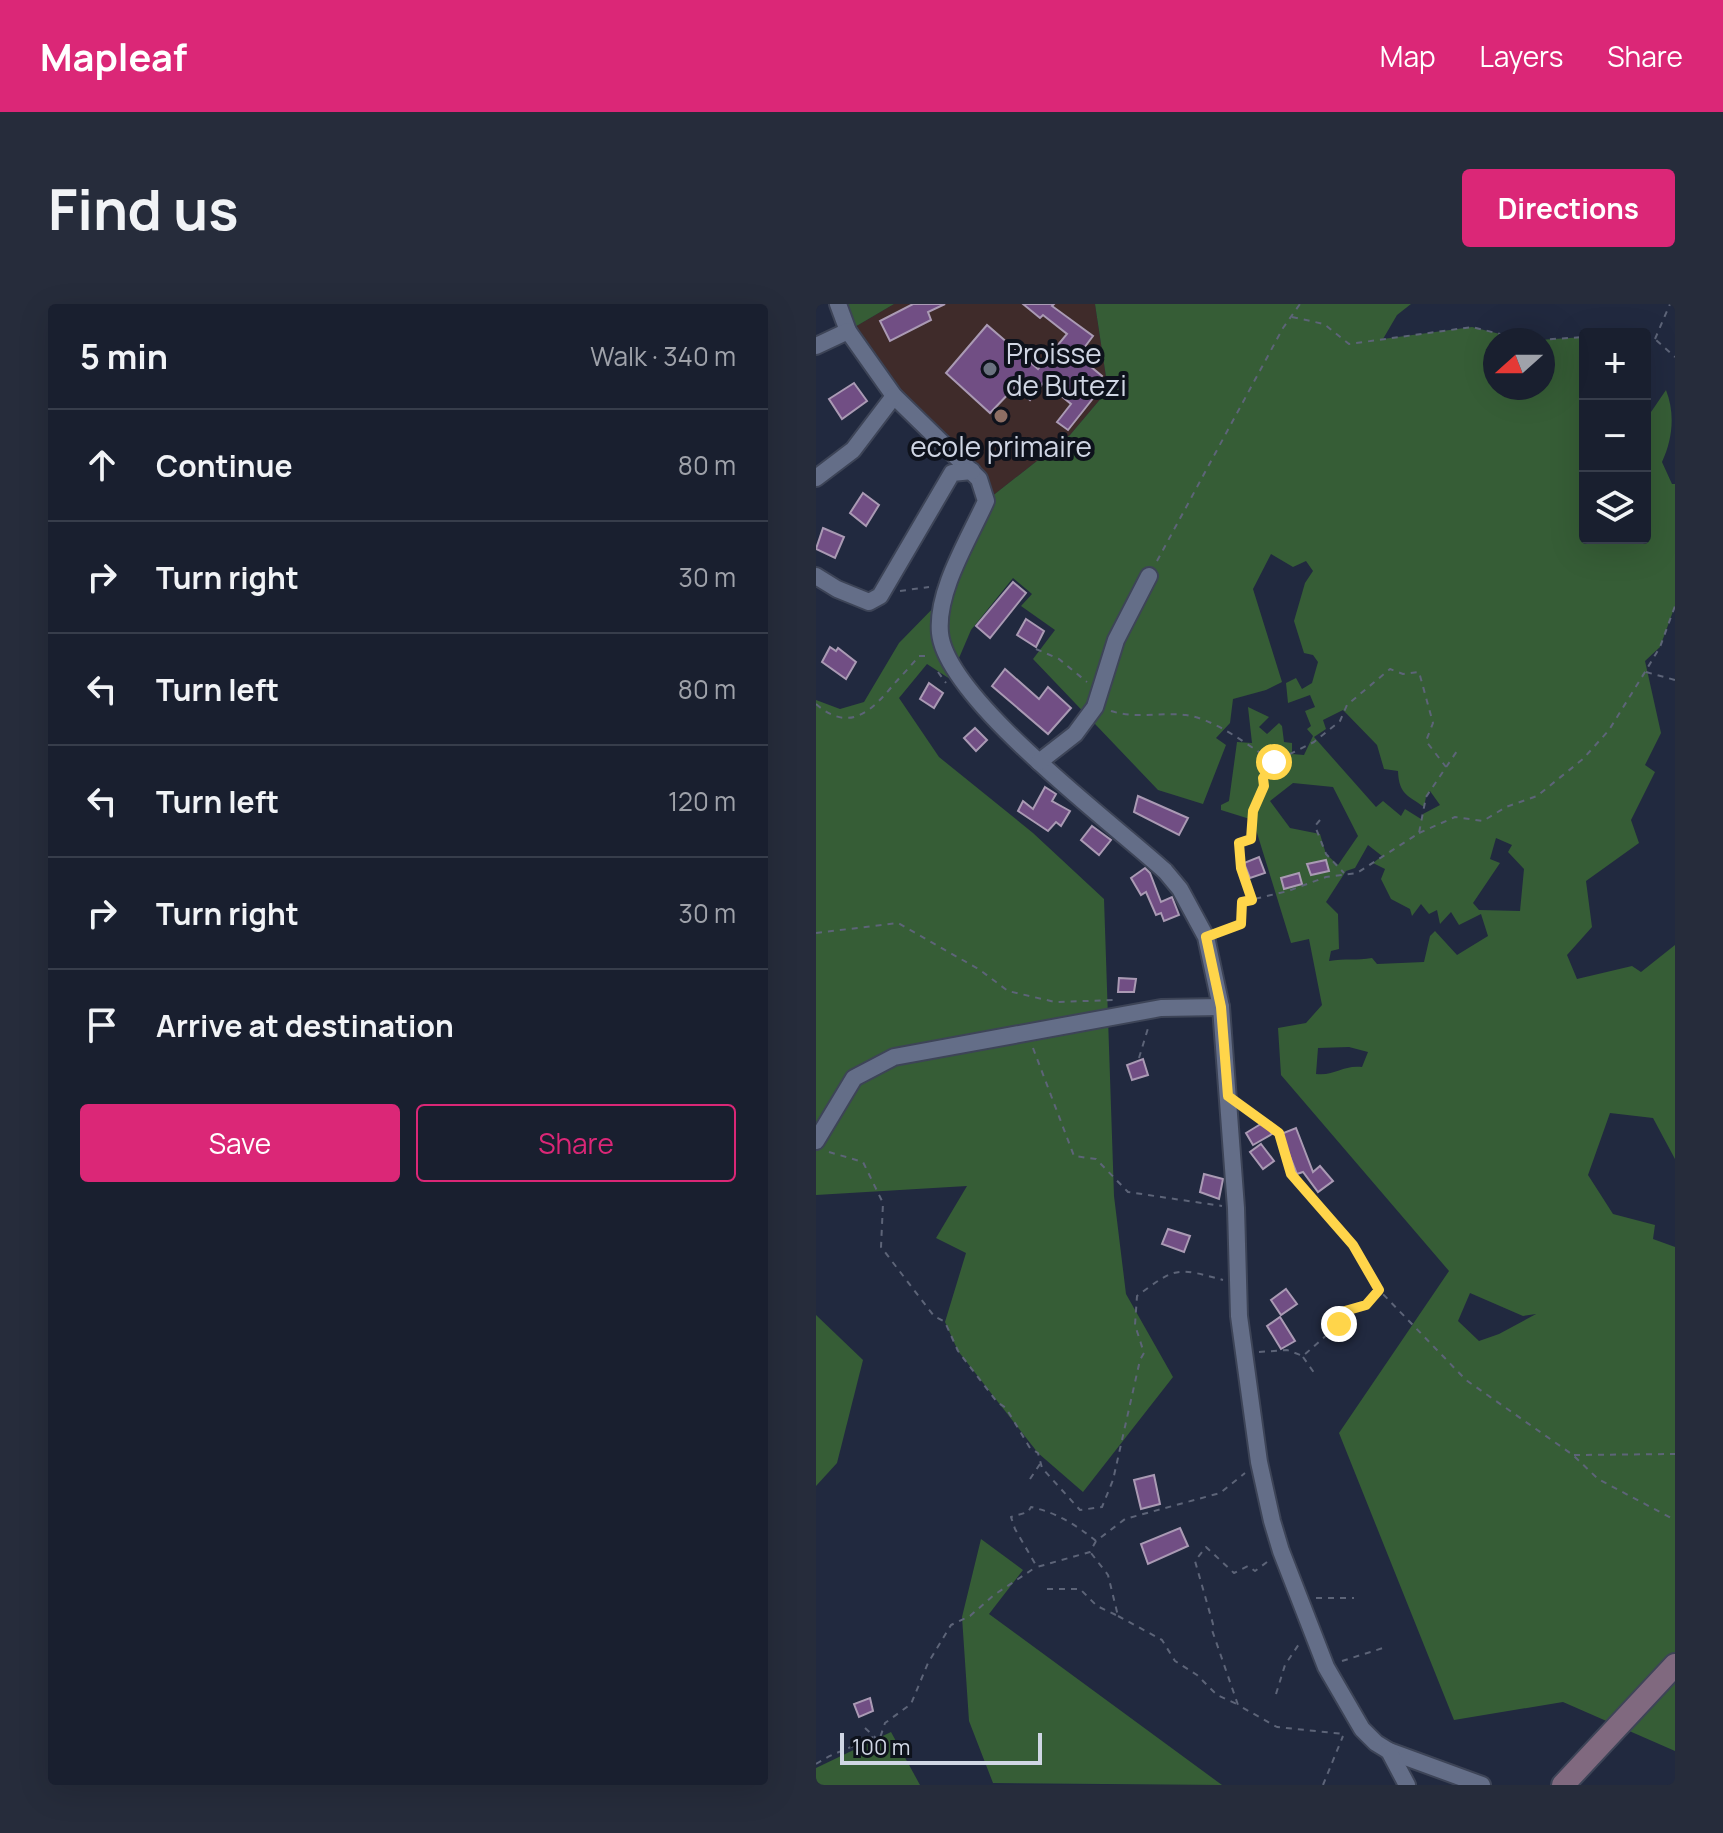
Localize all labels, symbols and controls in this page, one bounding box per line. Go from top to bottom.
text: Mapleaf [40,30,187,82]
text: Map [1380,37,1436,75]
text: Layers [1480,37,1563,75]
text: Share [1607,37,1683,75]
button: Directions [1462,169,1675,247]
text: Find us [48,170,239,247]
north arrow [1483,328,1555,400]
map controls [1579,328,1651,544]
button: + [1579,328,1651,400]
text: 5 min [80,333,168,379]
place label: Proisse de Butezi [1006,334,1127,404]
text: Walk · 340 m [590,338,736,374]
marker: Proisse de Butezi [981,360,999,378]
button: − [1579,400,1651,472]
marker: ecole primaire [992,407,1010,425]
place label: ecole primaire [910,427,1092,465]
icon: ahead [80,443,124,487]
text: Continue [156,445,292,486]
text: 80 m [678,447,736,483]
button: layers [1579,472,1651,544]
icon: right [80,555,124,599]
text: Turn right [156,557,299,598]
text: 30 m [679,559,736,595]
icon: left [80,667,124,711]
text: Turn left [156,669,279,710]
text: 80 m [678,671,736,707]
route start [1256,744,1292,780]
icon: left [80,779,124,823]
text: Turn left [156,781,279,822]
text: 120 m [668,783,736,819]
icon: right [80,891,124,935]
text: Turn right [156,893,299,934]
text: 30 m [679,895,736,931]
icon: arrive [80,1003,124,1047]
text: Arrive at destination [156,1005,454,1046]
button: Save [80,1104,400,1182]
button: Share [416,1104,736,1182]
route end [1321,1306,1357,1342]
scale bar [840,1729,1042,1765]
text: 100 m [852,1732,910,1762]

